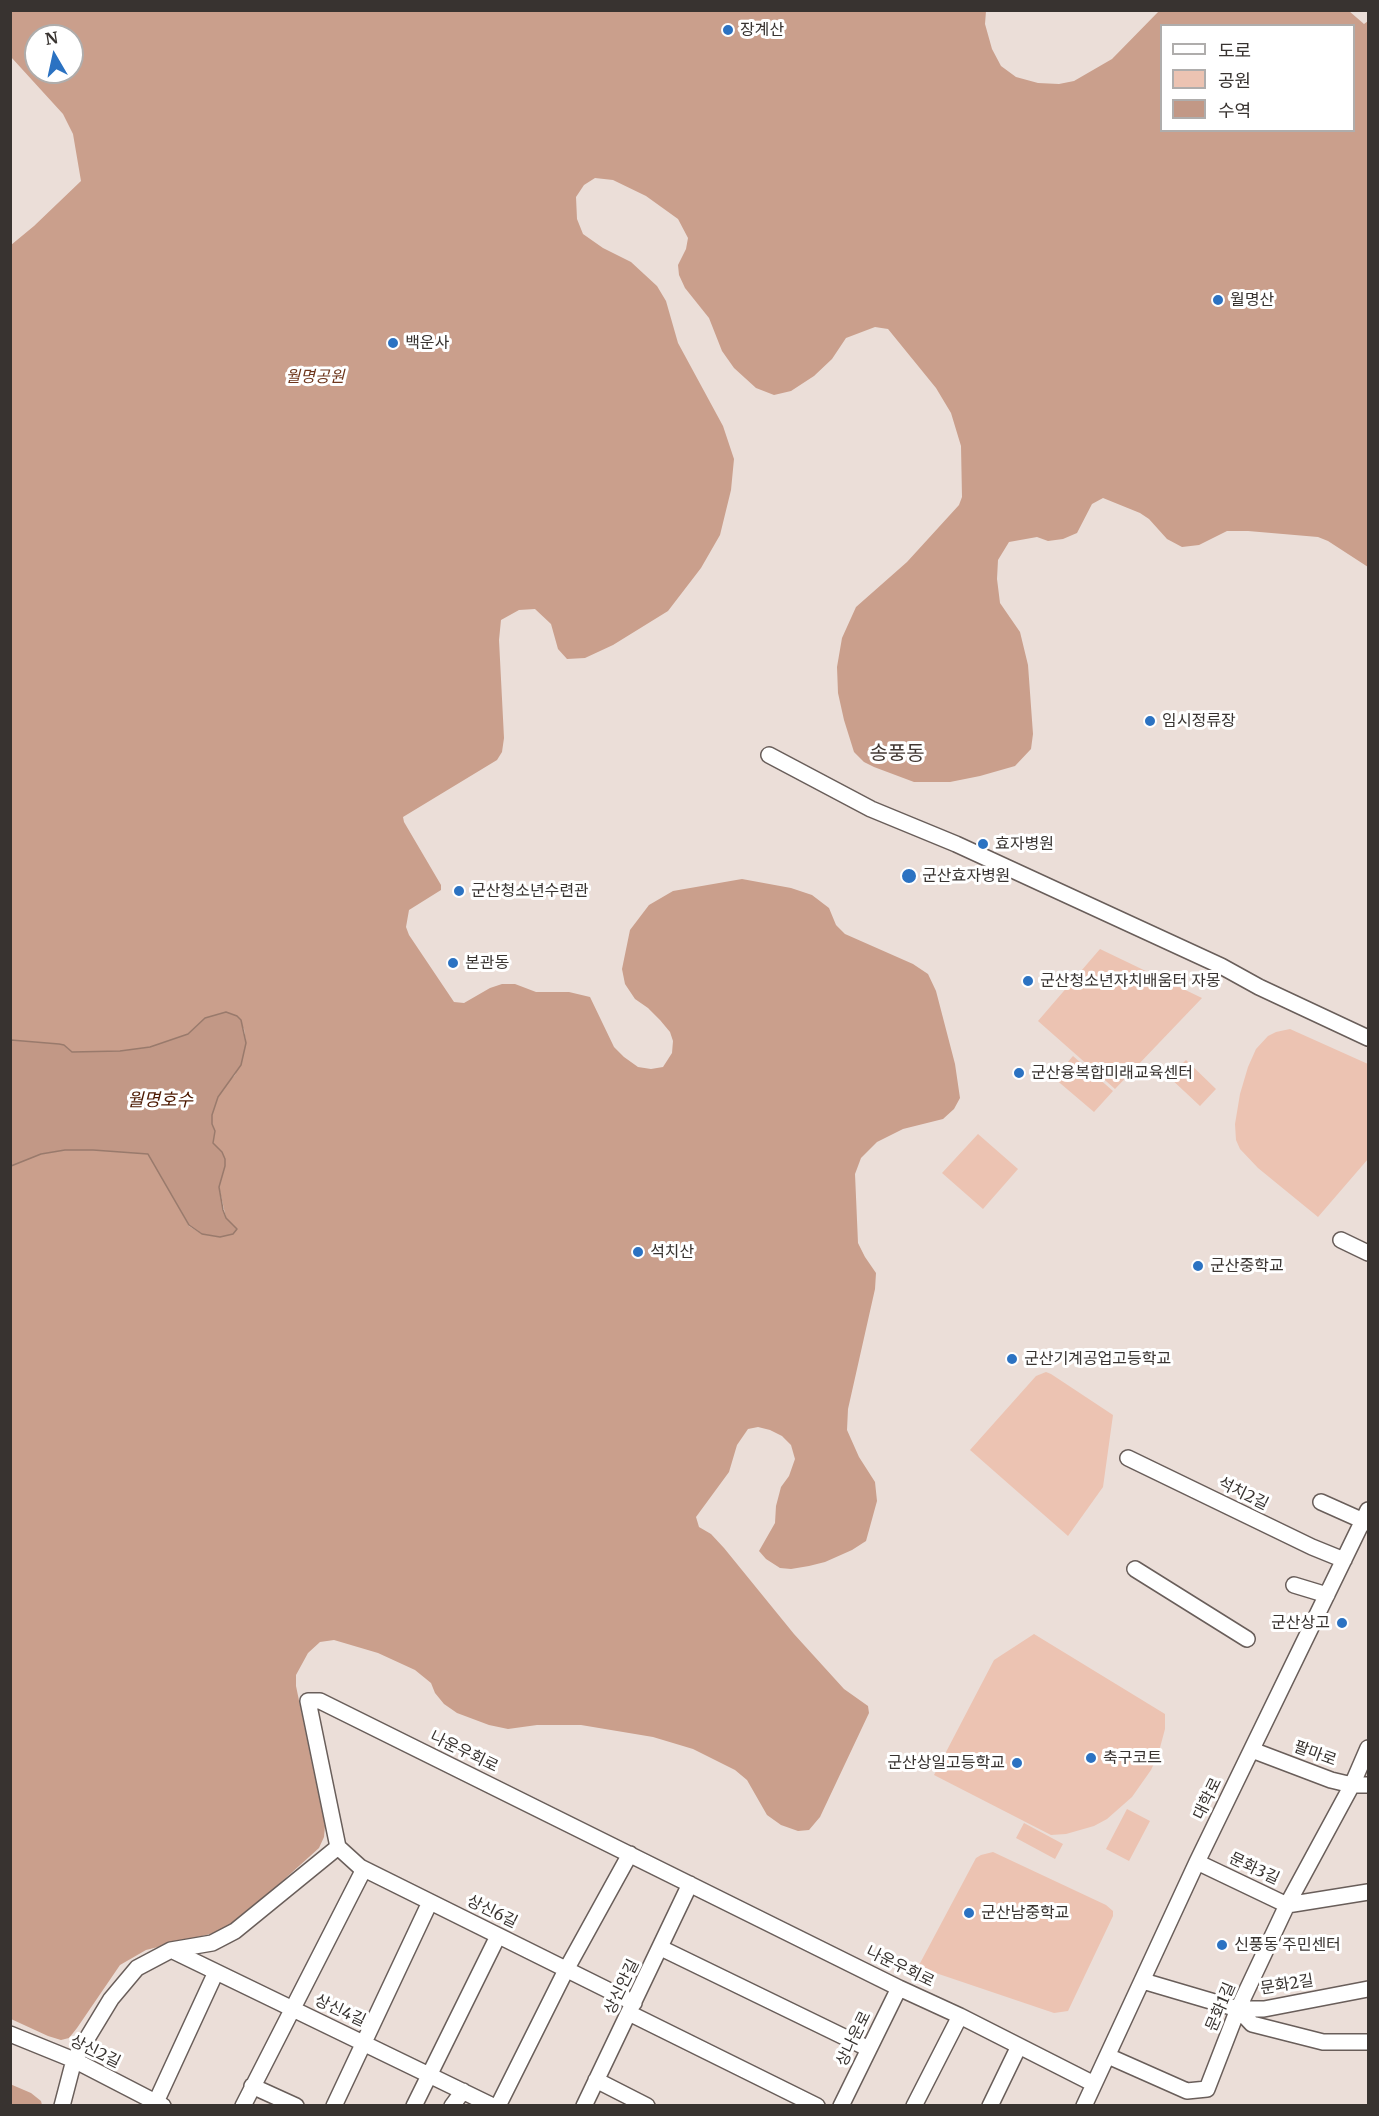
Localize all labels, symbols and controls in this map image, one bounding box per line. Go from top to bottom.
place label: 장계산 [740,20,784,40]
marker: 장계산 [721,23,735,37]
north arrow [24,24,84,84]
legend [1160,24,1355,132]
text: N [44,27,59,49]
text: 도로 [1218,39,1251,62]
text: 공원 [1218,69,1251,92]
text: 수역 [1218,99,1251,122]
place label: 월명산 [1230,290,1274,310]
marker: 월명산 [1211,293,1225,307]
place label: 백운사 [405,333,449,353]
marker: 백운사 [386,336,400,350]
park label: 월명공원 [286,367,344,387]
place label: 임시정류장 [1162,711,1236,731]
marker: 임시정류장 [1143,714,1157,728]
district label: 송풍동 [869,742,925,766]
place label: 효자병원 [995,834,1054,854]
marker: 효자병원 [976,837,990,851]
place label: 군산효자병원 [922,866,1010,886]
marker: 군산효자병원 [900,867,918,885]
place label: 군산청소년수련관 [471,881,589,901]
marker: 군산청소년수련관 [452,884,466,898]
place label: 본관동 [465,953,509,973]
marker: 본관동 [446,956,460,970]
place label: 군산청소년자치배움터 자몽 [1040,971,1220,991]
marker: 군산청소년자치배움터 자몽 [1021,974,1035,988]
place label: 군산융복합미래교육센터 [1031,1063,1193,1083]
marker: 군산융복합미래교육센터 [1012,1066,1026,1080]
water label: 월명호수 [127,1090,193,1112]
place label: 석치산 [650,1242,694,1262]
marker: 석치산 [631,1245,645,1259]
place label: 군산중학교 [1210,1256,1284,1276]
marker: 군산중학교 [1191,1259,1205,1273]
place label: 군산기계공업고등학교 [1024,1349,1171,1369]
marker: 군산기계공업고등학교 [1005,1352,1019,1366]
street label: 석치2길 [1215,1474,1271,1514]
place label: 군산상고 [1271,1613,1330,1633]
marker: 군산상고 [1335,1616,1349,1630]
street label: 나운우회로 [427,1727,501,1777]
street label: 팔마로 [1291,1737,1339,1771]
place label: 축구코트 [1103,1748,1162,1768]
marker: 축구코트 [1084,1751,1098,1765]
place label: 군산상일고등학교 [887,1753,1005,1773]
marker: 군산상일고등학교 [1010,1756,1024,1770]
street label: 대학로 [1190,1775,1226,1823]
street label: 문화3길 [1226,1849,1282,1889]
street label: 상신6길 [464,1892,520,1932]
place label: 군산남중학교 [981,1903,1069,1923]
marker: 군산남중학교 [962,1906,976,1920]
place label: 신풍동 주민센터 [1234,1935,1341,1955]
marker: 신풍동 주민센터 [1215,1938,1229,1952]
street label: 나운우회로 [863,1942,937,1992]
street label: 상신안길 [600,1956,644,2018]
street label: 문화2길 [1259,1971,1315,1999]
street label: 문화1길 [1202,1980,1240,2034]
street label: 상신4길 [311,1991,369,2031]
street label: 상나운로 [832,2008,876,2070]
street label: 상신2길 [67,2032,123,2072]

